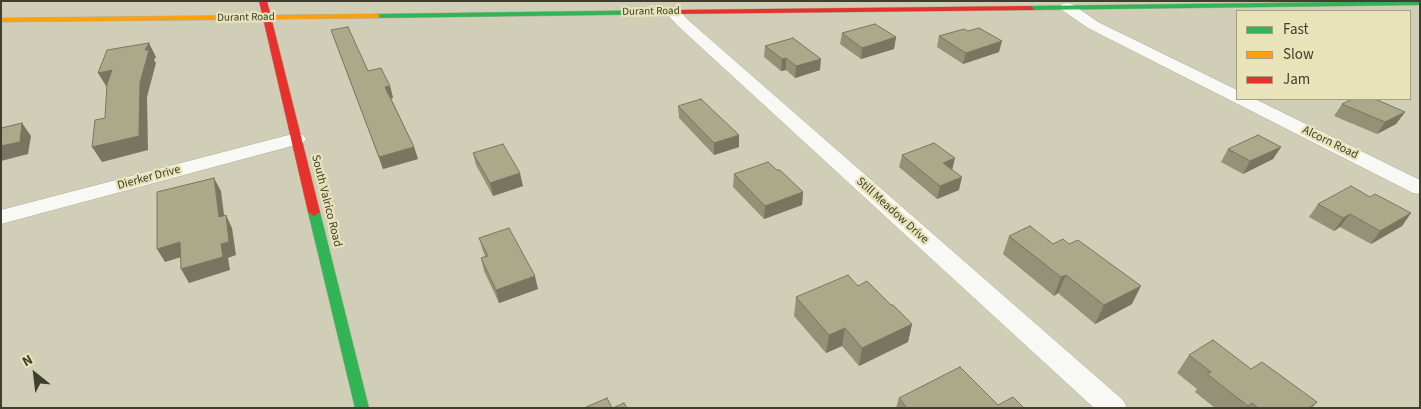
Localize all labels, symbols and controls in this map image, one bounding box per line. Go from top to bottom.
street label: Durant Road [622,5,680,19]
legend [1236,10,1411,100]
street label: Durant Road [217,11,275,25]
text: Fast [1283,19,1309,40]
text: Slow [1283,44,1314,65]
text: Jam [1283,69,1310,90]
street label: Alcorn Road [1300,123,1360,163]
street label: South Valrico Road [308,153,344,249]
street label: Dierker Drive [116,163,182,193]
street label: Still Meadow Drive [853,175,931,247]
north arrow [10,349,60,399]
text: N [19,350,37,372]

